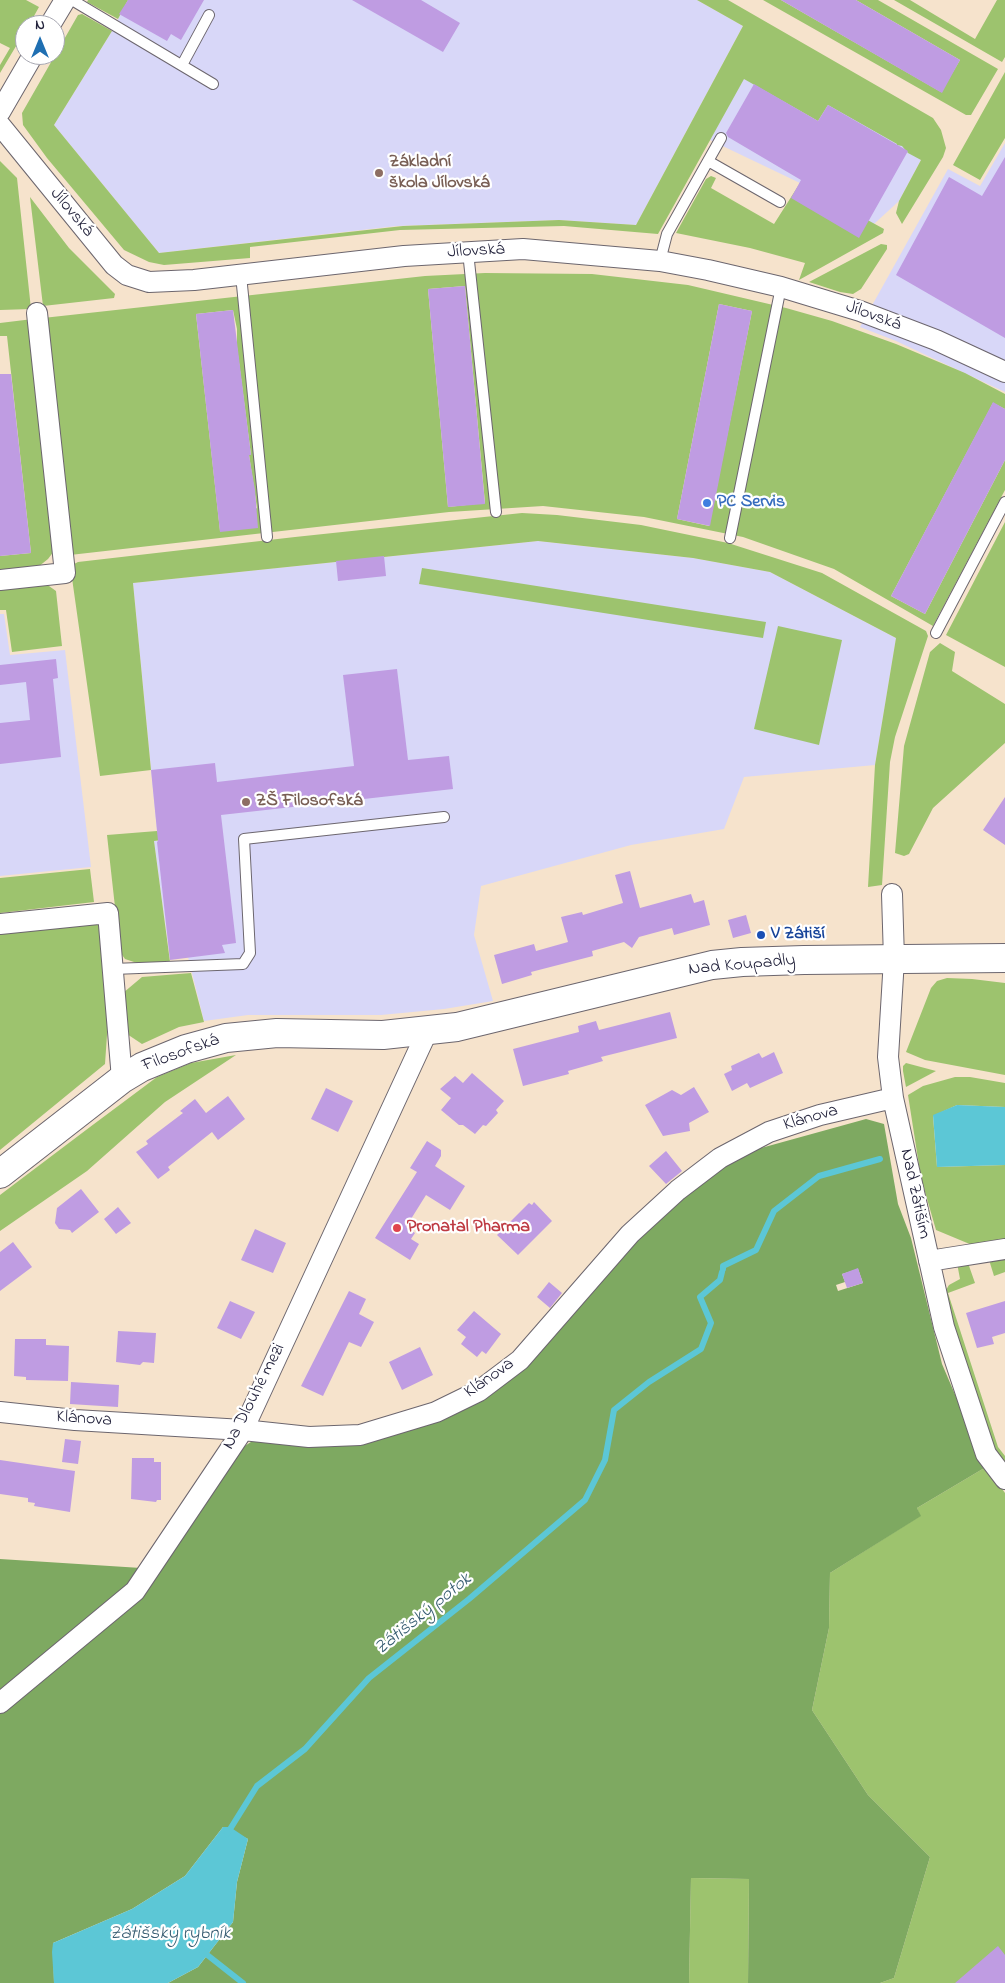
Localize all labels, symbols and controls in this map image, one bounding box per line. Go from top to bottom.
north arrow [15,15,65,65]
text: N [35,15,45,36]
place label: Základní škola Jílovská [389,152,490,194]
marker: Základní škola Jílovská [373,167,385,179]
street label: Jílovská [44,184,98,242]
street label: Jílovská [447,240,505,264]
street label: Jílovská [842,297,904,337]
place label: PC Servis [717,492,785,514]
marker: PC Servis [701,497,713,509]
place label: ZŠ Filosofská [256,791,363,813]
marker: ZŠ Filosofská [240,796,252,808]
place label: V Zátiší [771,924,825,946]
marker: V Zátiší [755,929,767,941]
street label: Nad Koupadly [688,951,796,981]
street label: Filosofská [140,1030,222,1078]
street label: Klánova [781,1101,841,1137]
street label: Nad Zátiším [894,1147,934,1241]
place label: Pronatal Pharma [407,1217,530,1239]
marker: Pronatal Pharma [391,1222,403,1234]
street label: Na Dlouhé mezi [219,1340,291,1454]
street label: Klánova [461,1354,519,1404]
street label: Klánova [55,1407,113,1433]
water label: Zátišský potok [371,1569,477,1661]
water label: Zátišský rybník [110,1924,230,1946]

